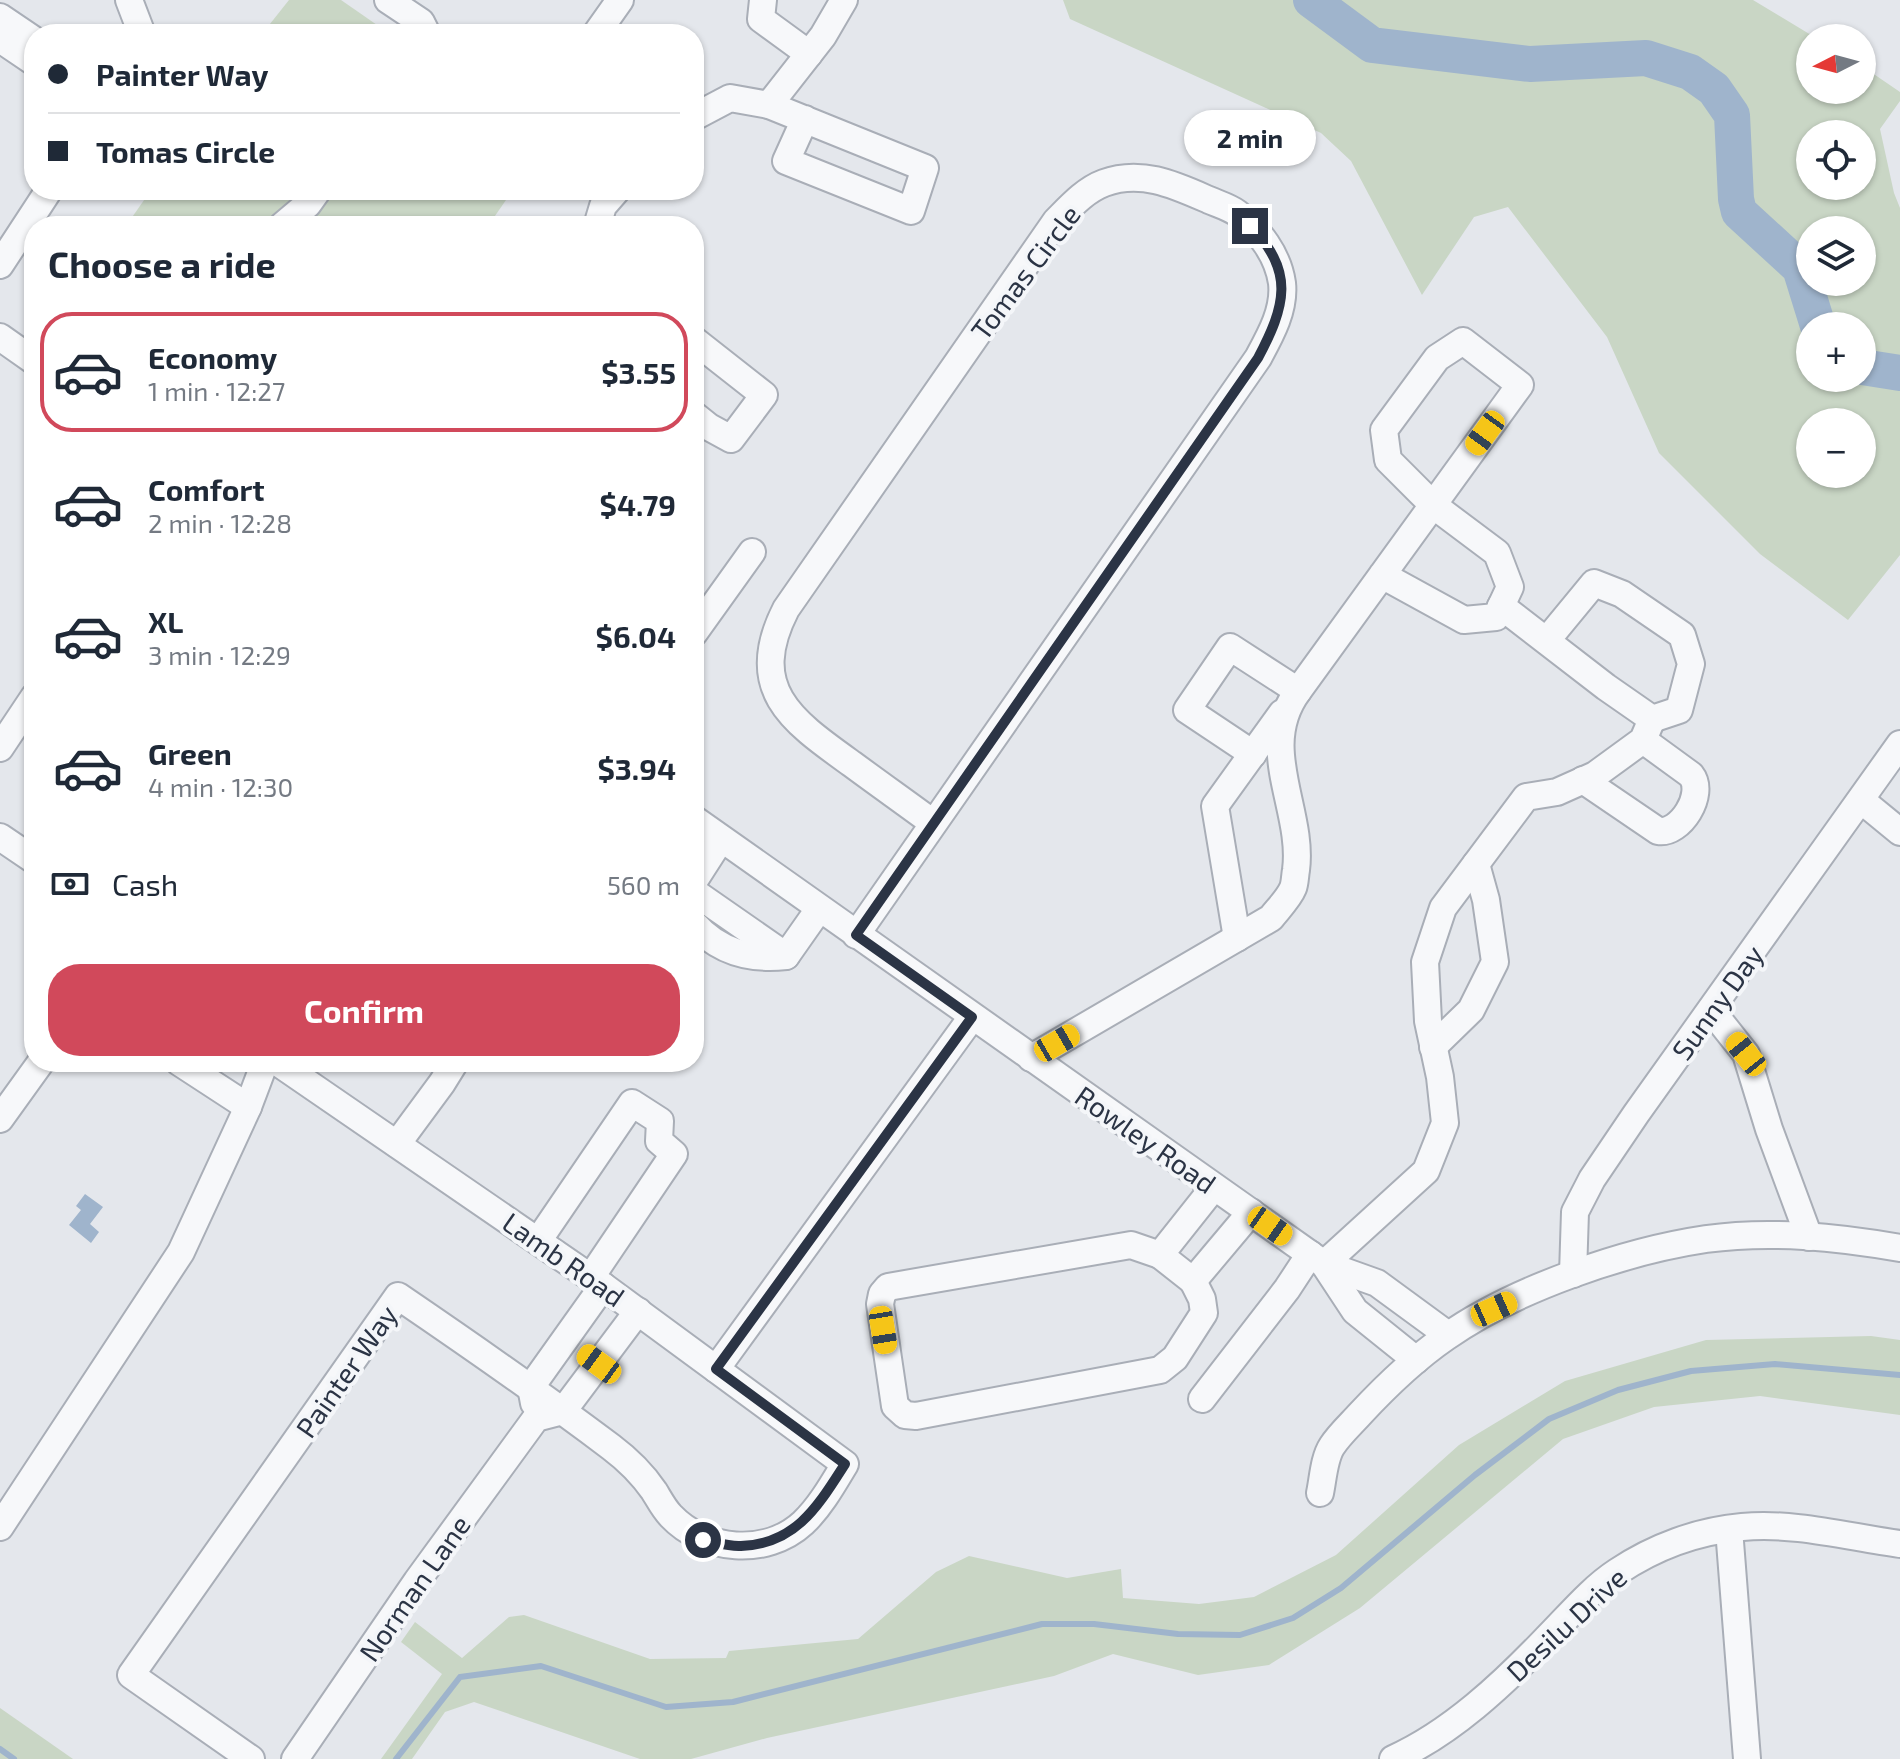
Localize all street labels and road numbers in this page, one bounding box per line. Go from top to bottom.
street label: Tomas Circle [963,198,1087,346]
street label: Sunny Day [1664,938,1770,1066]
street label: Rowley Road [1069,1078,1223,1200]
street label: Lamb Road [497,1205,631,1313]
street label: Painter Way [288,1298,404,1444]
street label: Norman Lane [351,1508,477,1668]
street label: Desilu Drive [1499,1560,1633,1688]

